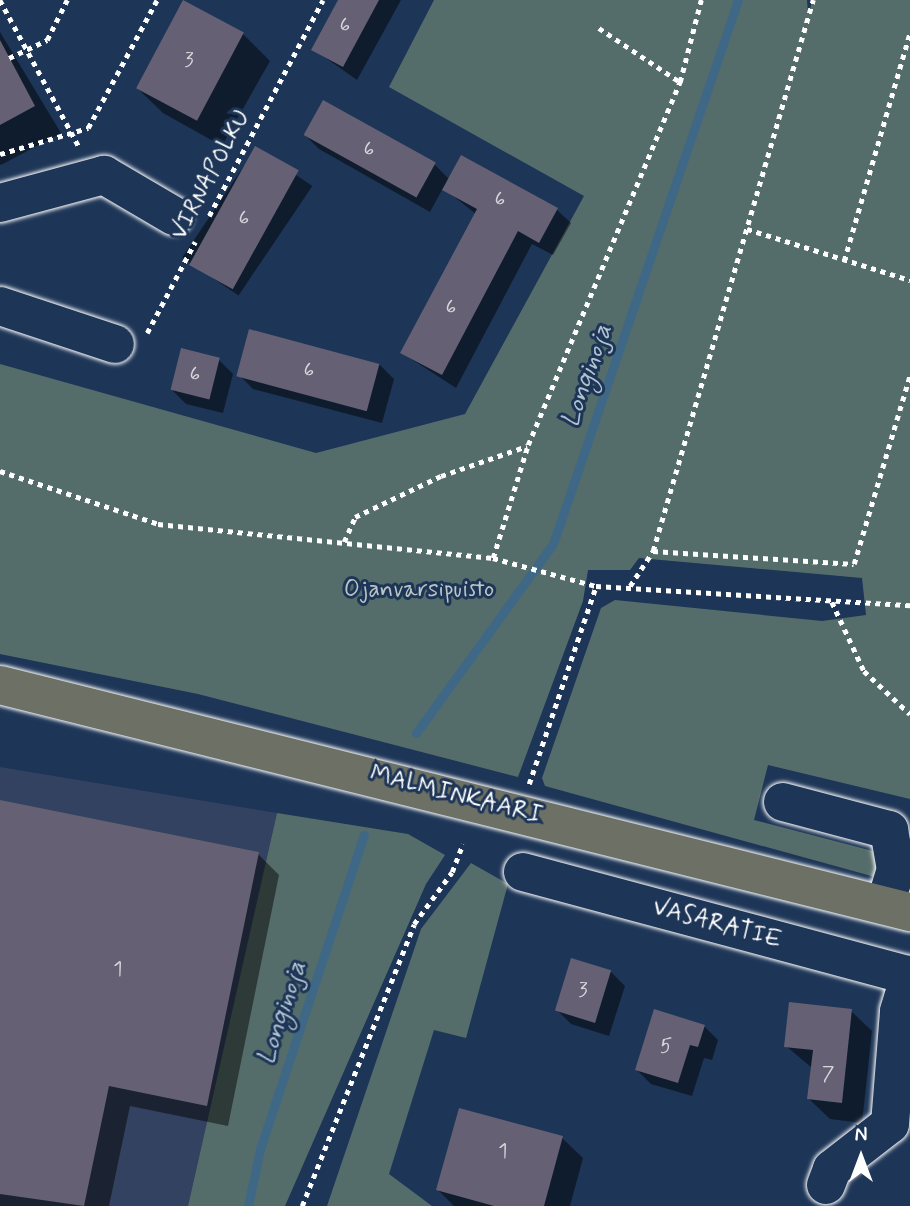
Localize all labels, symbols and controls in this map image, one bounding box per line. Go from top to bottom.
house number: 6 [340,12,350,38]
house number: 3 [184,47,194,73]
street label: VIRNAPOLKU [165,105,257,245]
house number: 6 [364,136,374,162]
house number: 6 [495,186,505,212]
house number: 6 [239,205,249,231]
house number: 6 [446,294,456,320]
water label: Longinoja [556,320,620,432]
house number: 6 [304,357,314,383]
house number: 6 [190,361,200,387]
park label: Ojanvarsipuisto [344,576,494,604]
street label: MALMINKAARI [367,760,545,830]
street label: VASARATIE [649,893,785,955]
house number: 1 [113,956,123,982]
water label: Longinoja [252,957,314,1069]
house number: 3 [578,977,588,1003]
house number: 5 [660,1033,672,1059]
house number: 7 [822,1061,834,1087]
north arrow [826,1122,896,1192]
text: N [855,1123,867,1148]
house number: 1 [498,1138,508,1164]

